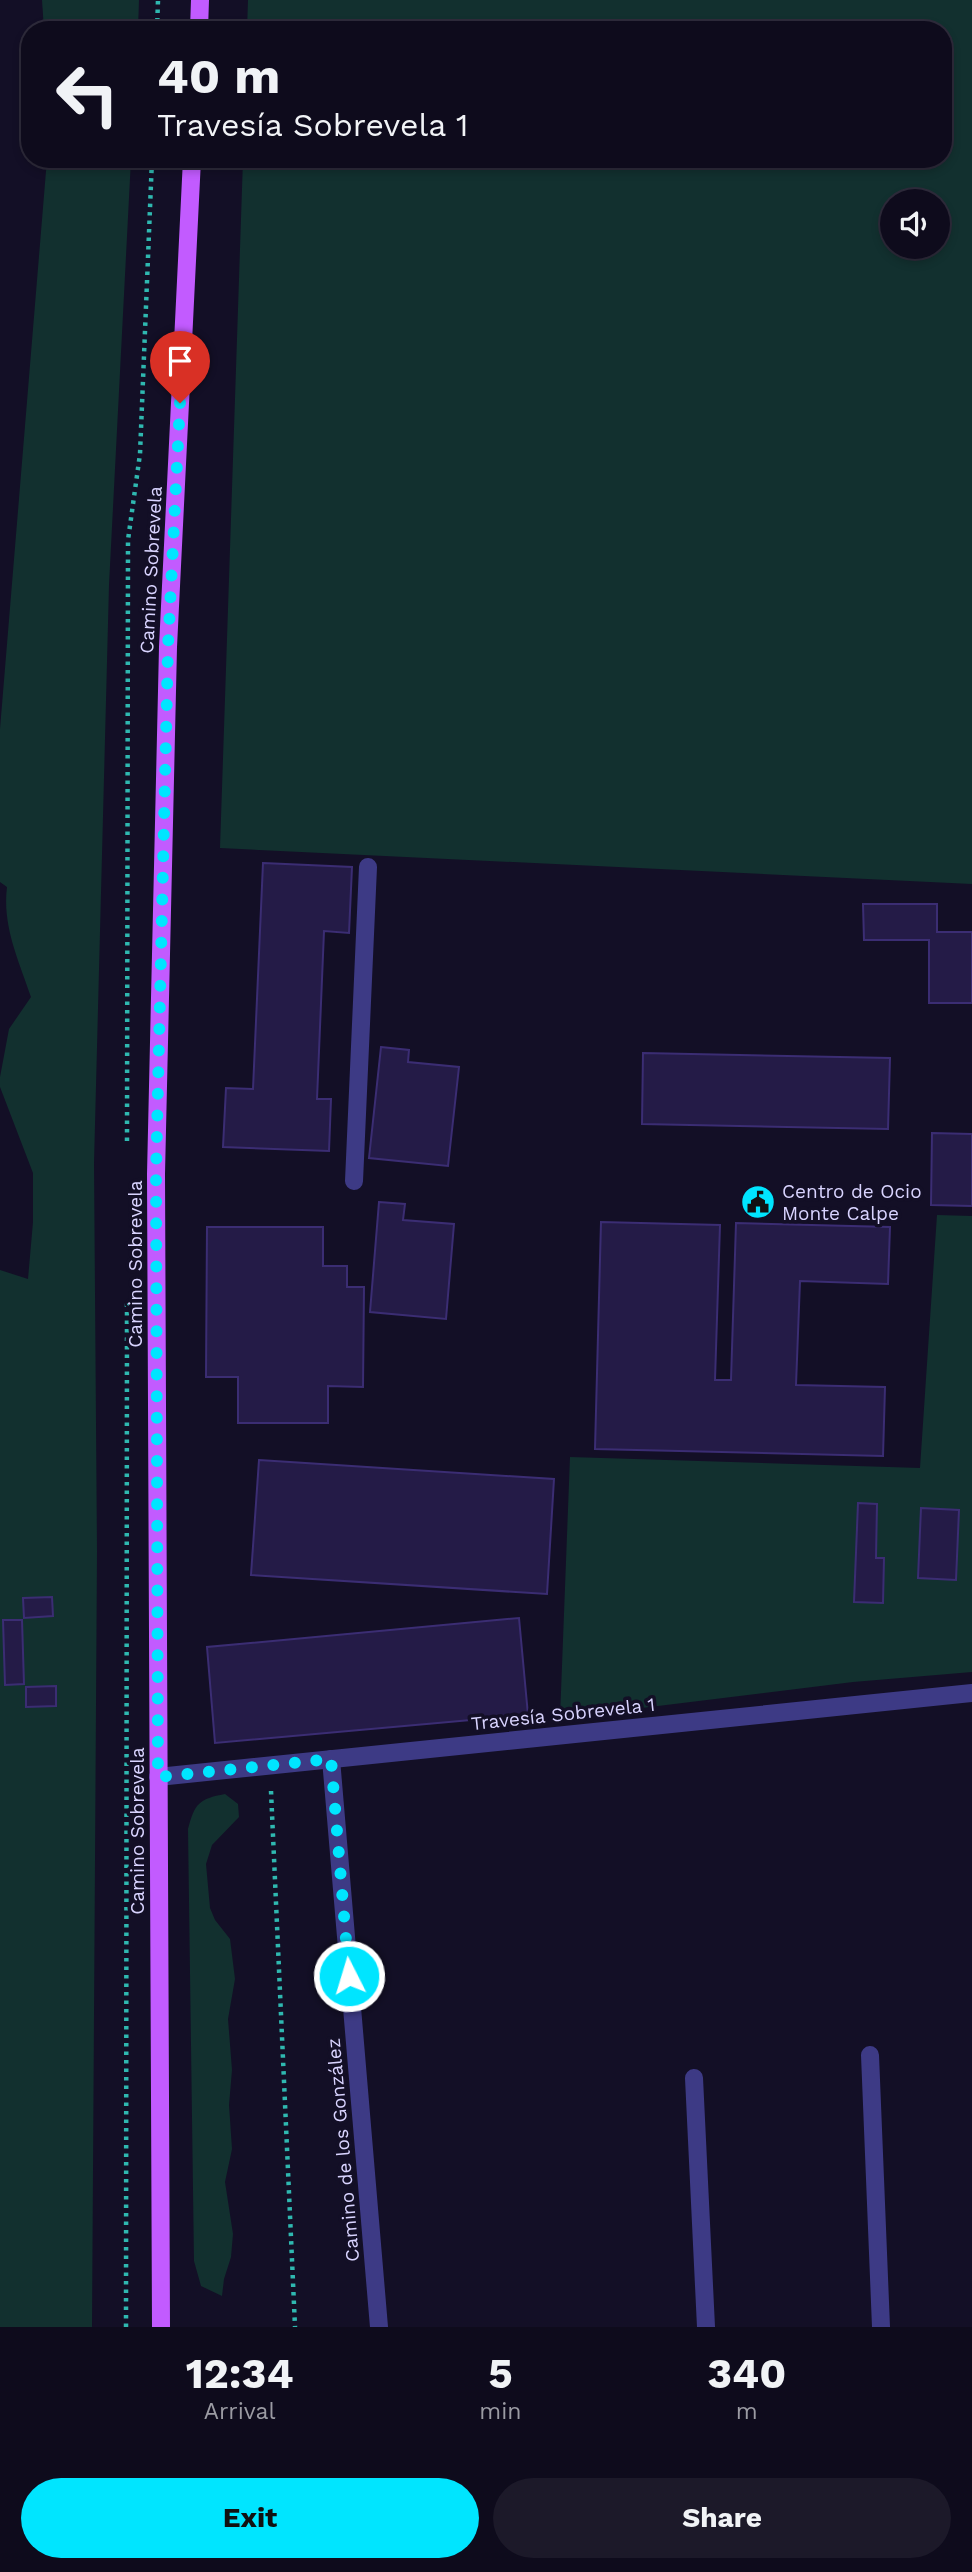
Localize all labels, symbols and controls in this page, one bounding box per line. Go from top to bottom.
text: 40 m [157,47,280,105]
icon: left [42,49,133,140]
text: Travesía Sobrevela 1 [157,106,468,144]
map controls [880,189,950,259]
button: sound [880,189,950,259]
pin [150,331,210,403]
icon: arrive [161,342,199,380]
street label: Camino Sobrevela [135,485,167,654]
street label: Camino Sobrevela [124,1180,147,1348]
place label: Centro de Ocio Monte Calpe [782,1180,922,1225]
public building icon: Centro de Ocio Monte Calpe [739,1183,777,1221]
street label: Travesía Sobrevela 1 [470,1693,656,1735]
street label: Camino Sobrevela [126,1747,149,1915]
position arrow [312,1939,386,2013]
street label: Camino de los González [322,2037,364,2263]
text: 12:34 [186,2349,294,2398]
text: 5 [488,2349,513,2398]
text: 340 [707,2349,786,2398]
text: Arrival [204,2398,276,2425]
text: min [479,2398,522,2425]
text: m [736,2398,758,2425]
button: Exit [21,2478,479,2558]
button: Share [493,2478,951,2558]

